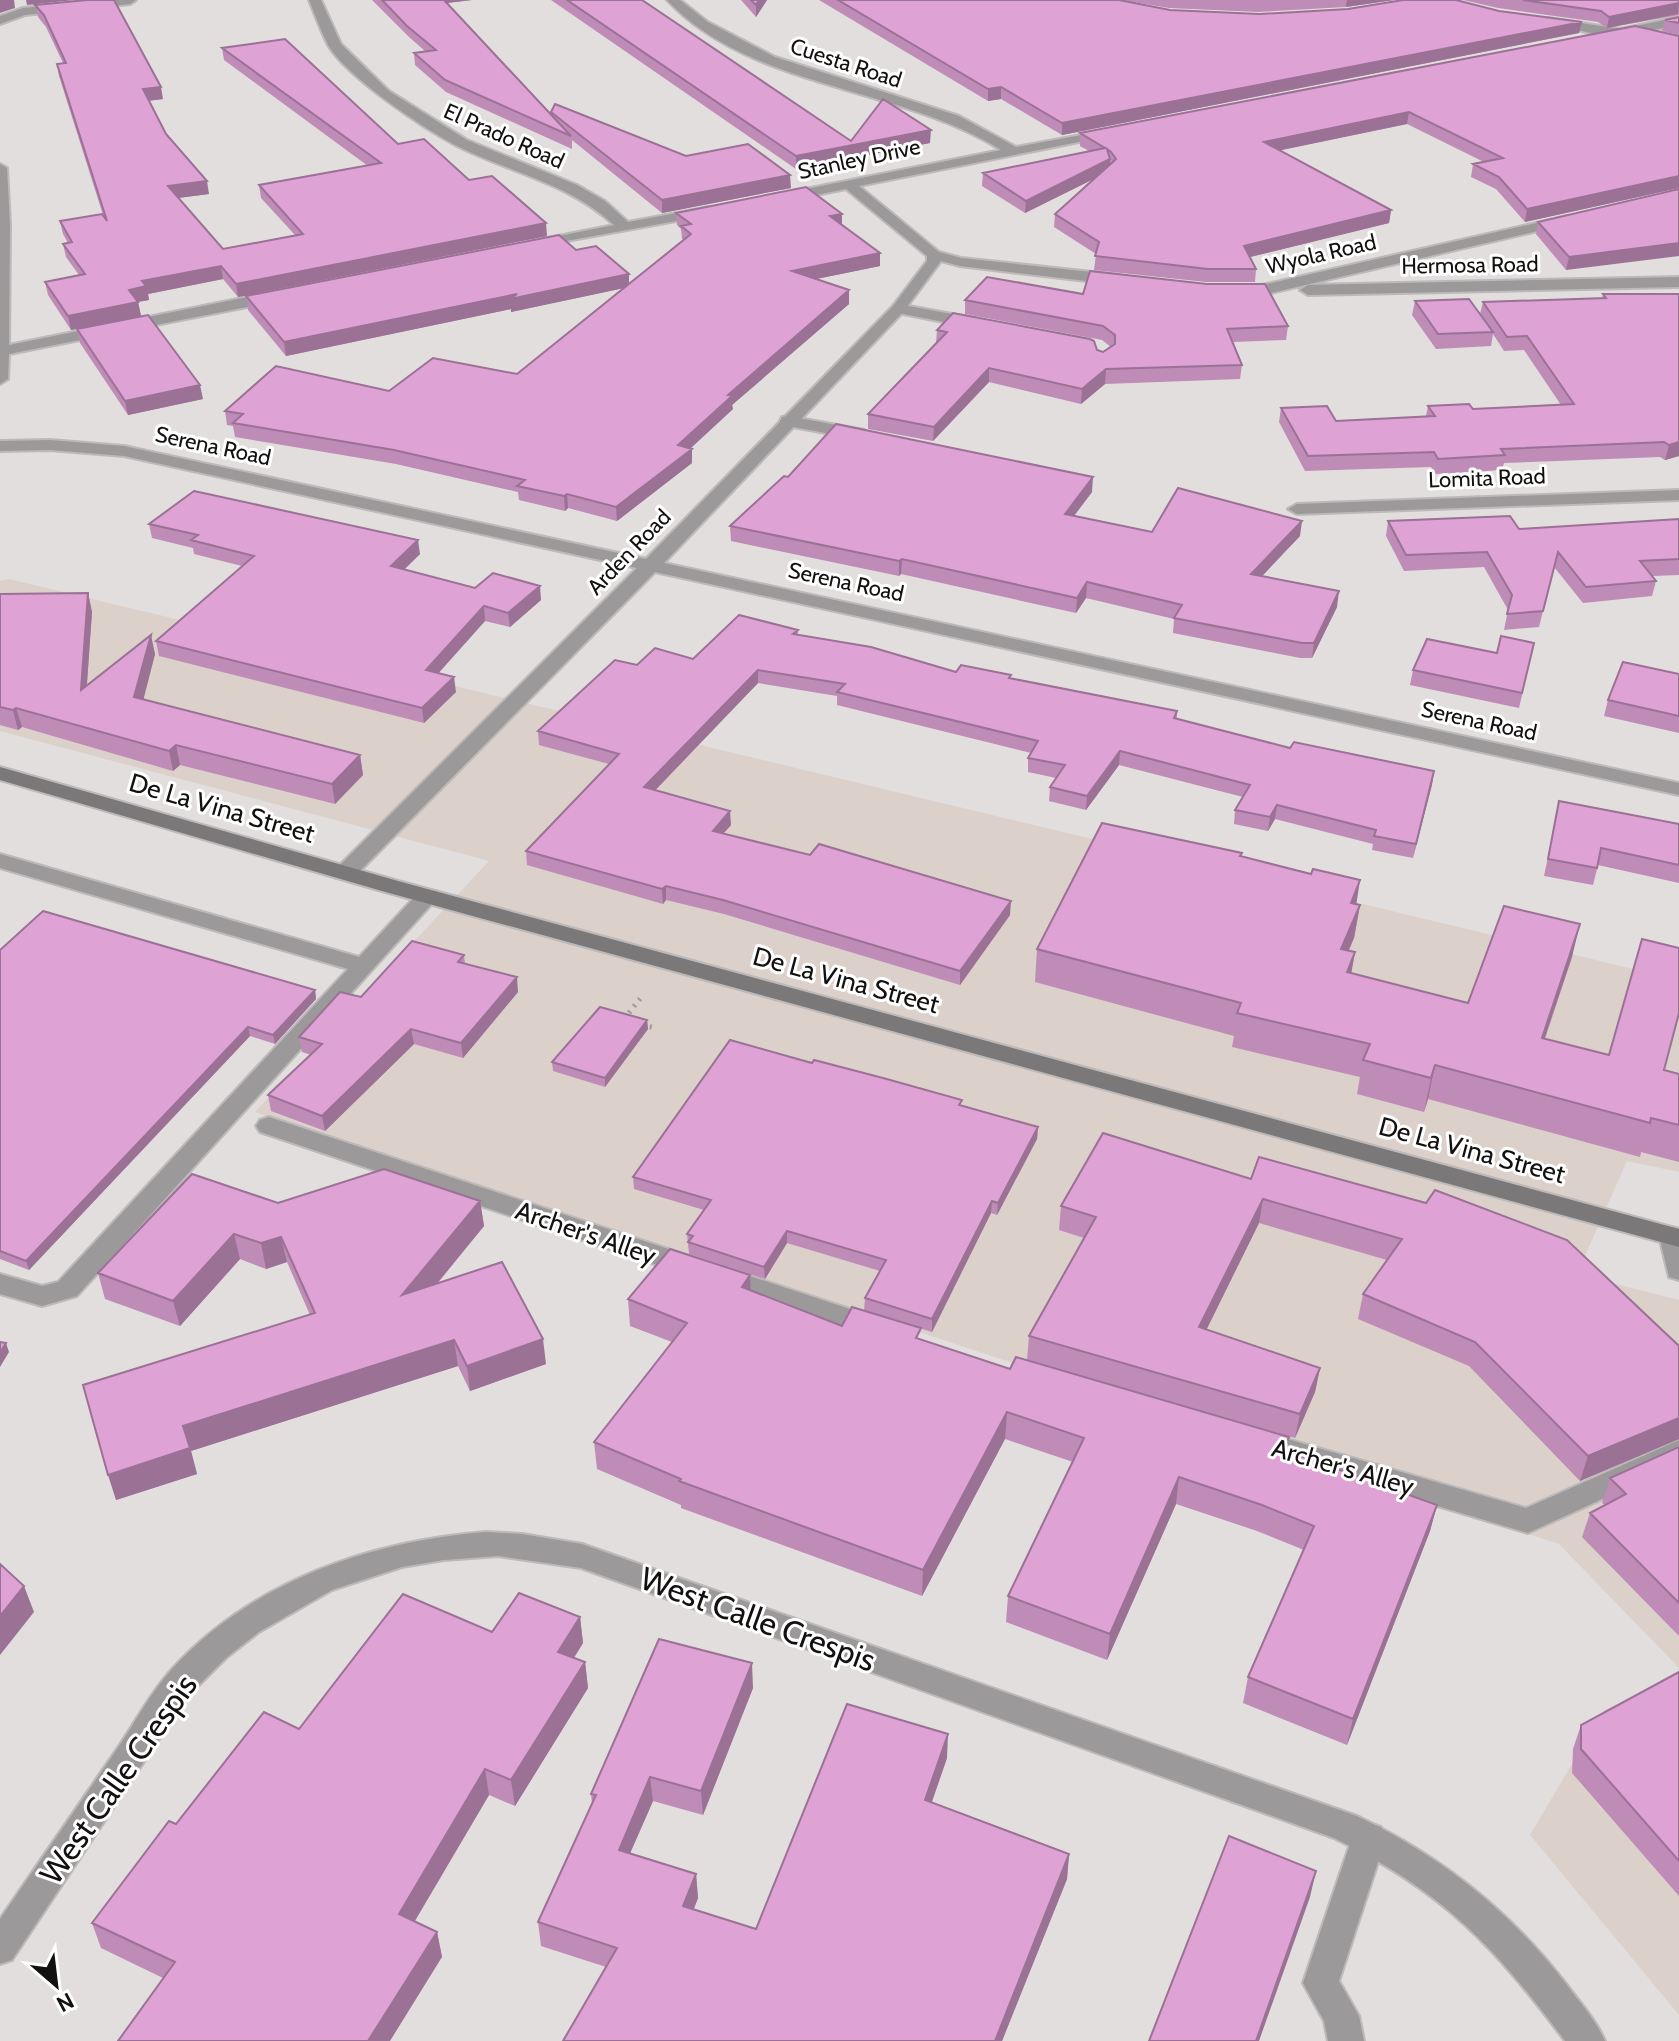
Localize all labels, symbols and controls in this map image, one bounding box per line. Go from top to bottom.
street label: Cuesta Road [787,32,905,94]
street label: El Prado Road [440,97,568,175]
street label: Stanley Drive [795,133,923,185]
street label: Wyola Road [1263,228,1379,280]
street label: Hermosa Road [1401,250,1539,280]
street label: Serena Road [153,421,273,471]
street label: Lomita Road [1428,462,1546,494]
street label: Arden Road [582,504,676,600]
street label: Serena Road [786,557,906,607]
street label: Serena Road [1419,696,1539,746]
street label: De La Vina Street [126,766,319,850]
street label: De La Vina Street [749,940,943,1020]
street label: De La Vina Street [1375,1110,1569,1190]
street label: Archer's Alley [512,1194,660,1272]
street label: Archer's Alley [1268,1431,1418,1503]
street label: West Calle Crespis [635,1558,881,1680]
street label: West Calle Crespis [31,1667,205,1891]
north arrow [16,1945,96,2025]
text: N [52,1987,78,2018]

